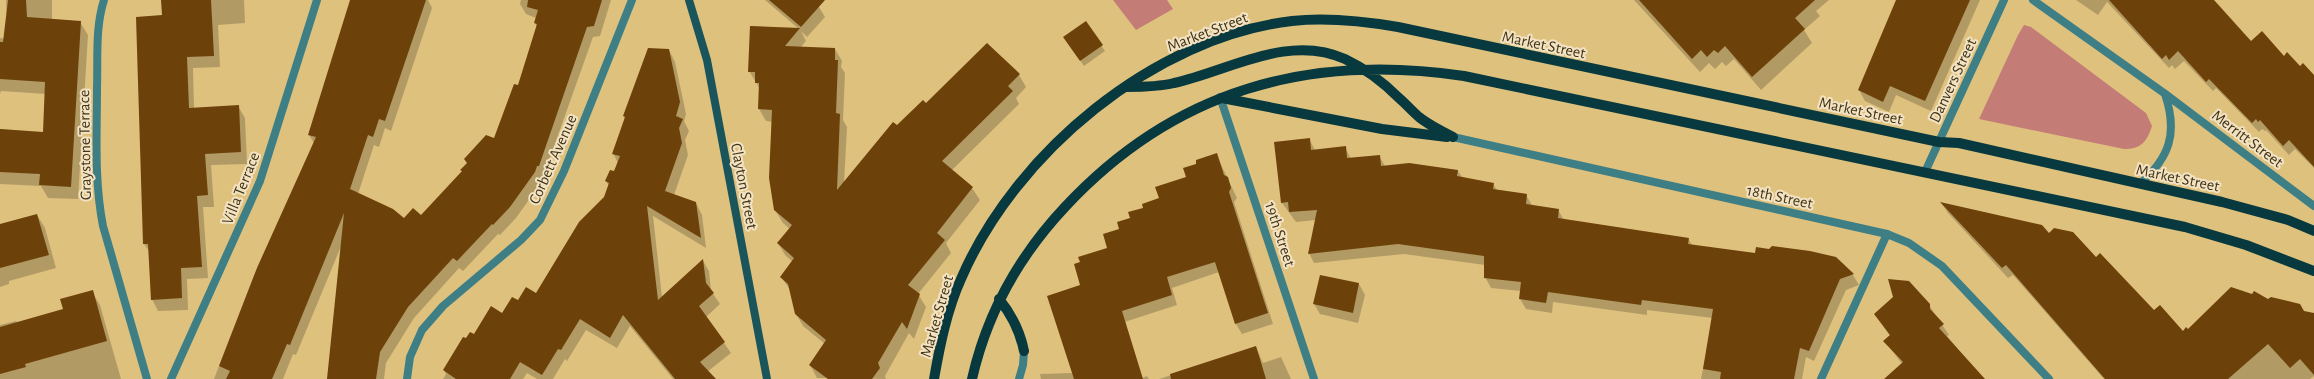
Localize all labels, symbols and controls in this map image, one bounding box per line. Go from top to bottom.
street label: Market Street [1165,9,1250,55]
street label: Market Street [1501,28,1587,62]
street label: Danvers Street [1926,36,1979,125]
street label: Graystone Terrace [76,90,95,200]
street label: Market Street [1818,94,1904,128]
street label: Merritt Street [2209,107,2286,171]
street label: Corbett Avenue [526,112,580,206]
street label: Clayton Street [727,142,760,231]
street label: Villa Terrace [219,150,263,227]
street label: Market Street [2135,161,2221,195]
street label: 18th Street [1745,182,1814,212]
street label: 19th Street [1262,200,1298,269]
street label: Market Street [918,273,956,359]

